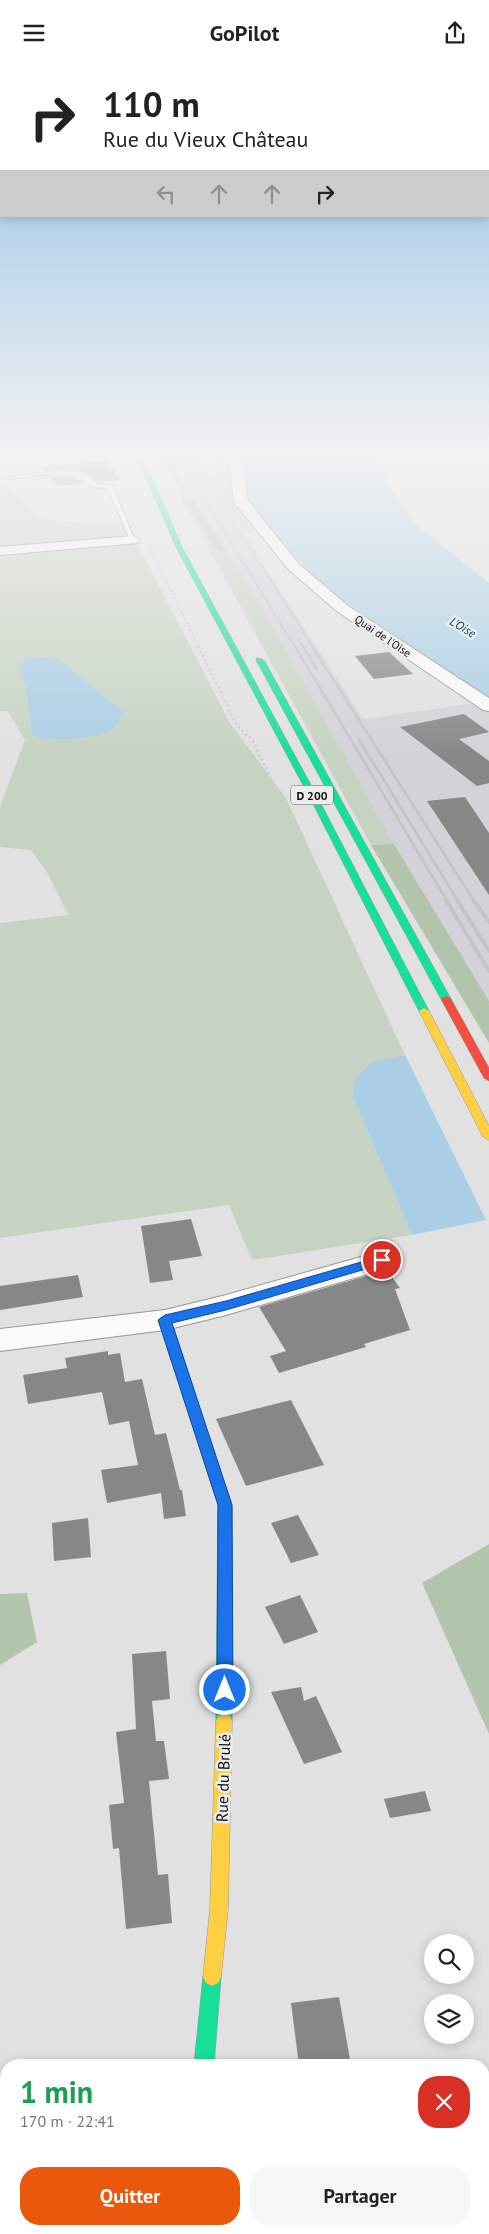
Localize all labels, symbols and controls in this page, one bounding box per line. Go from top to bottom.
icon: menu [20,19,48,47]
text: GoPilot [210,19,279,47]
icon: share [441,19,469,47]
text: 110 m [103,81,200,127]
icon: right [20,85,85,150]
text: Rue du Vieux Château [103,125,308,153]
icon: left [152,180,180,208]
icon: ahead [205,180,233,208]
icon: ahead [258,180,286,208]
icon: right [311,180,339,208]
street label: Quai de l'Oise [352,612,414,660]
water label: L'Oise [447,613,479,641]
road number: D 200 [291,785,333,805]
pin [361,1239,403,1281]
icon: arrive [368,1246,396,1274]
position arrow [198,1663,250,1715]
street label: Rue du Brulé [211,1734,235,1822]
map controls [424,1934,474,2044]
button: search [424,1934,474,1984]
button: layers [424,1994,474,2044]
text: 1 min [20,2072,93,2111]
button: close [418,2076,470,2128]
text: 170 m · 22:41 [20,2111,115,2131]
button: Quitter [20,2167,240,2225]
button: Partager [250,2167,470,2225]

